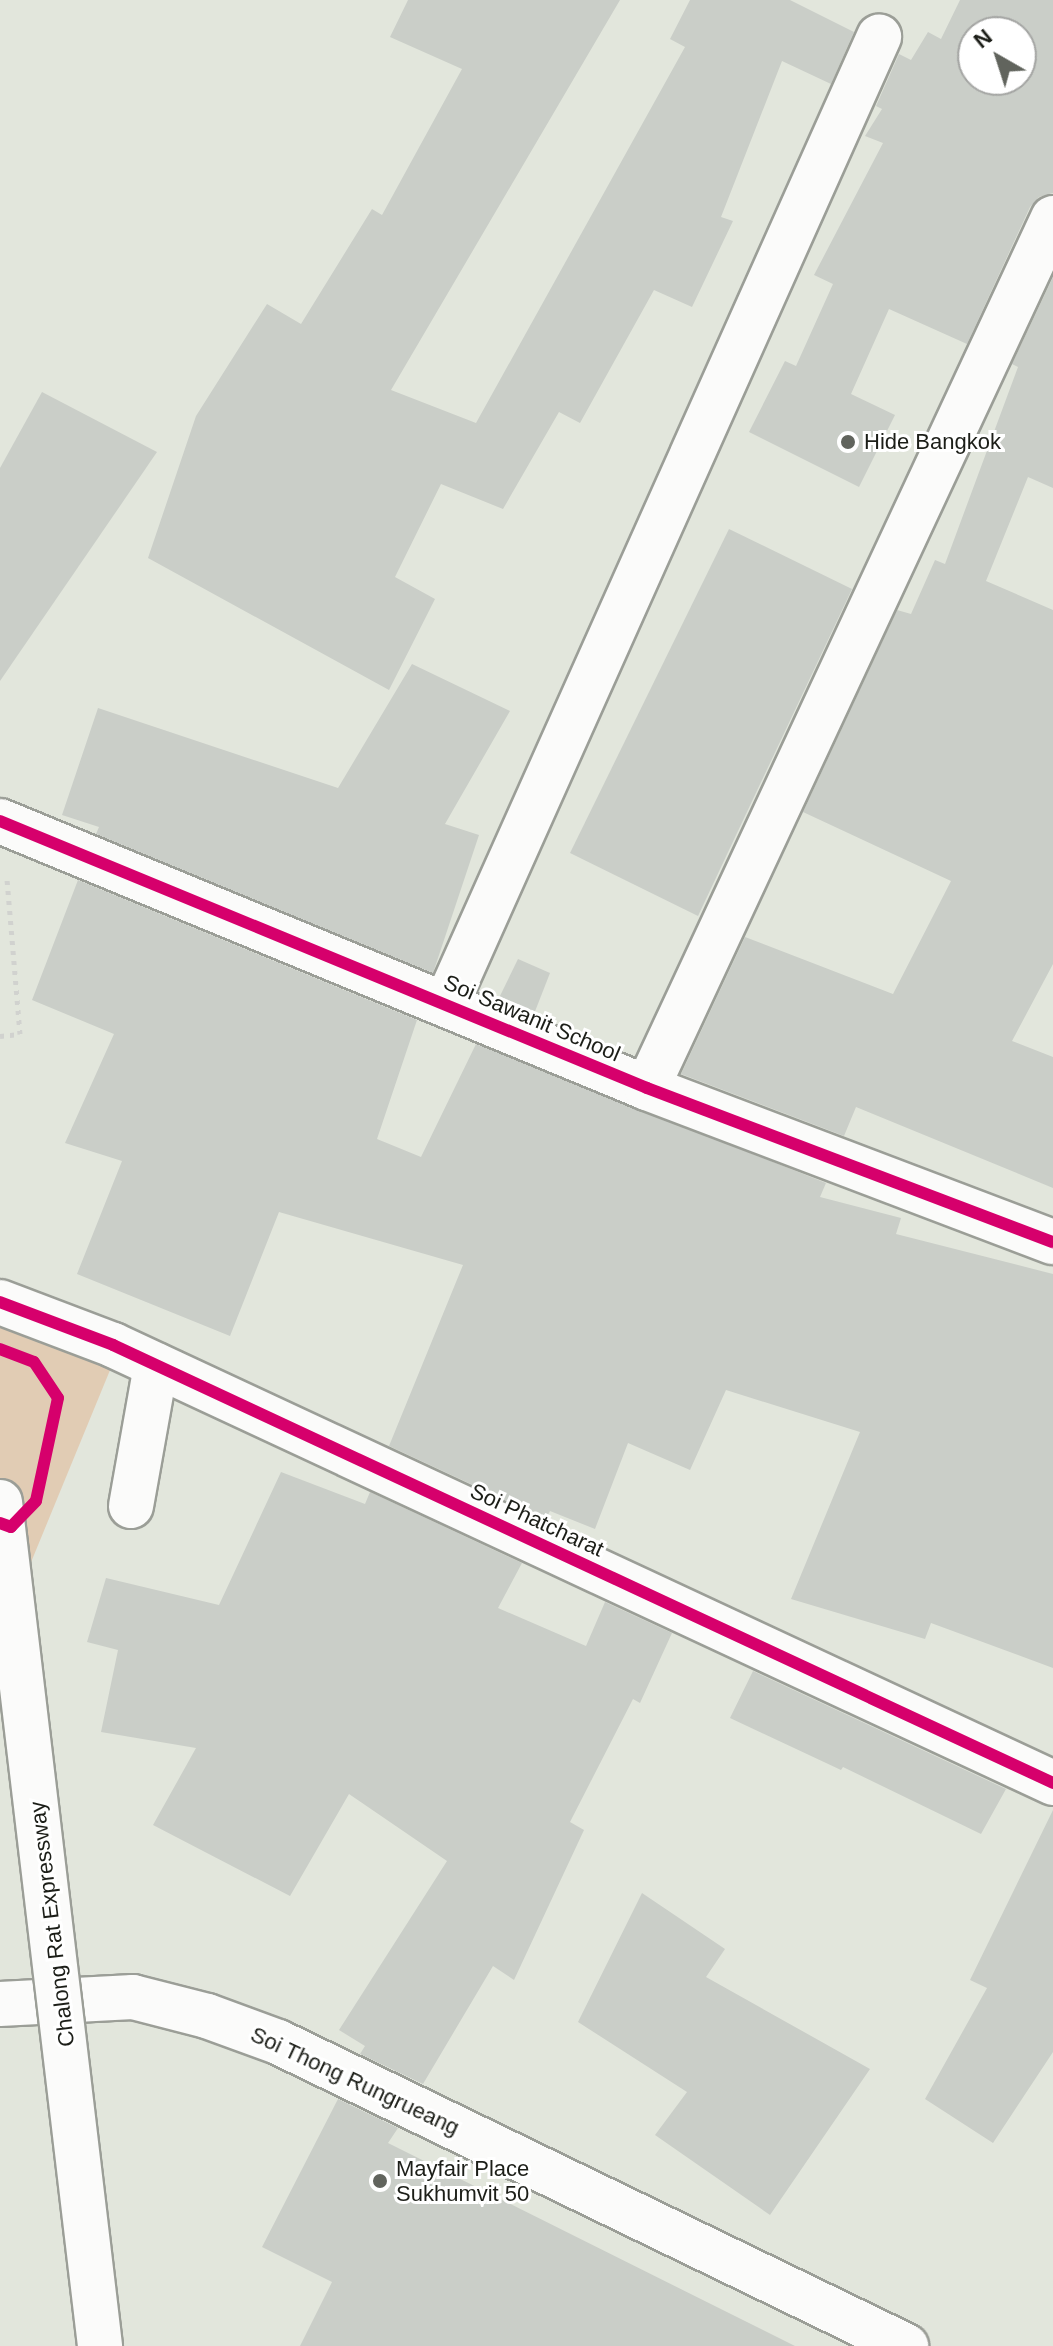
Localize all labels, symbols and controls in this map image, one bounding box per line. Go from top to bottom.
north arrow [957,16,1037,96]
text: N [969,24,997,53]
place label: Hide Bangkok [864,429,1001,455]
marker: Hide Bangkok [839,433,857,451]
street label: Soi Sawanit School [440,969,624,1067]
street label: Soi Phatcharat [466,1478,608,1562]
street label: Chalong Rat Expressway [24,1800,80,2048]
street label: Soi Thong Rungrueang [246,2021,464,2141]
place label: Mayfair Place Sukhumvit 50 [396,2155,529,2206]
marker: Mayfair Place Sukhumvit 50 [371,2172,389,2190]

